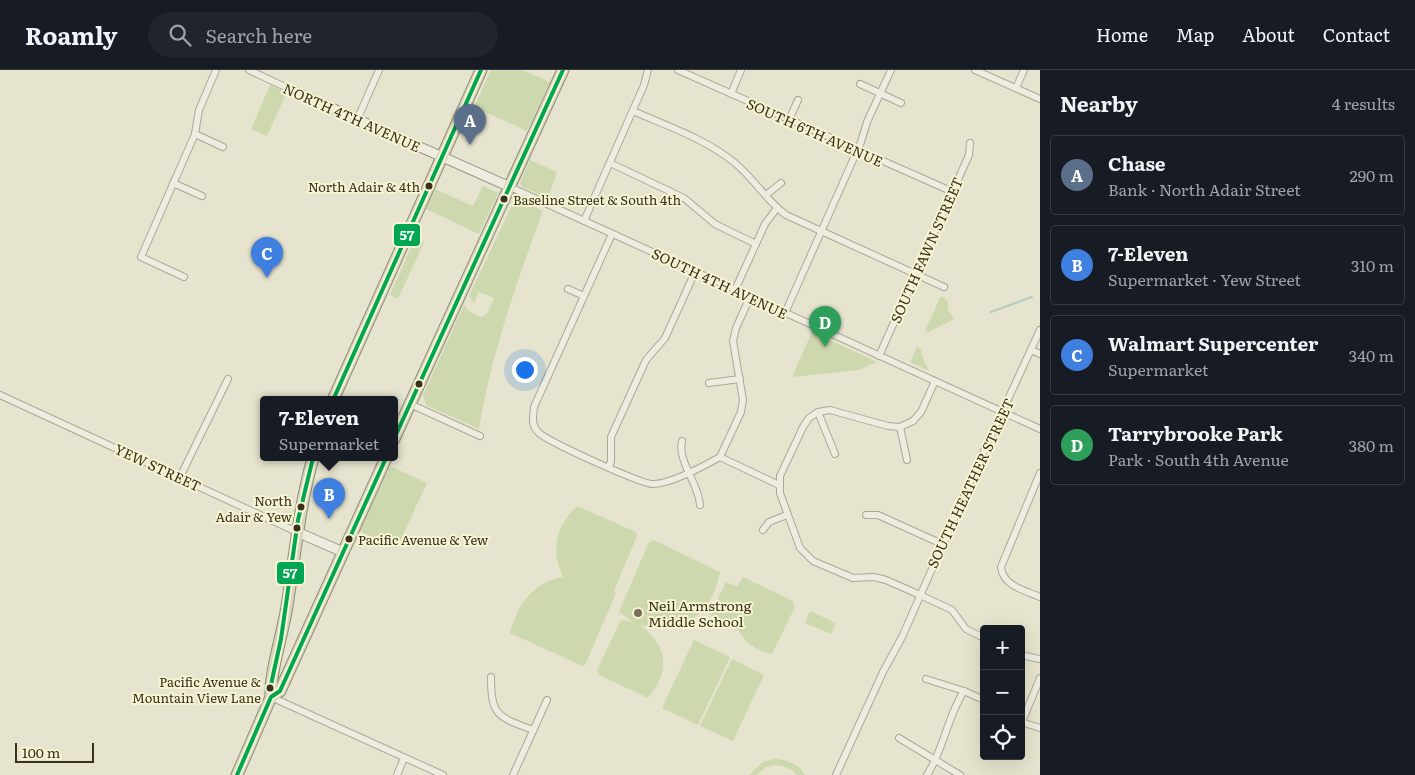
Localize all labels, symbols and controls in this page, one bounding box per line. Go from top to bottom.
search box [148,12,498,57]
text: Roamly [25,17,118,52]
icon: search [166,21,194,49]
text: Search here [206,21,312,49]
text: Home [1096,21,1148,48]
text: Map [1176,21,1214,48]
text: About [1242,21,1295,48]
text: Contact [1323,21,1390,48]
street label: NORTH 4TH AVENUE [280,78,424,156]
text: Nearby [1060,87,1138,118]
text: 4 results [1332,91,1395,115]
street label: SOUTH 6TH AVENUE [744,93,887,171]
pin: A [454,104,486,145]
text: Chase [1108,149,1166,177]
text: A [1071,163,1083,187]
text: 290 m [1350,163,1394,187]
street label: SOUTH FAWN STREET [885,174,967,326]
place label: North Adair & 4th [308,177,420,196]
text: Bank · North Adair Street [1108,177,1301,201]
marker: North Adair & 4th [424,181,434,191]
place label: Baseline Street & South 4th [513,190,681,209]
marker: Baseline Street & South 4th [499,194,509,204]
line badge: 57 [393,223,421,247]
text: 57 [400,224,415,244]
pin: C [251,237,283,278]
text: 7-Eleven [1108,239,1189,267]
street label: SOUTH 4TH AVENUE [649,243,791,323]
text: B [1071,253,1083,277]
text: 310 m [1351,253,1394,277]
text: Supermarket · Yew Street [1108,267,1301,291]
pin: D [809,306,841,347]
text: Walmart Supercenter [1108,329,1318,357]
text: C [1071,343,1083,367]
text: 340 m [1349,343,1394,367]
your location [512,357,538,383]
text: Supermarket [1108,357,1208,381]
unlabelled marker [414,379,424,389]
street label: SOUTH HEATHER STREET [922,395,1018,571]
popup [260,396,398,461]
text: 7-Eleven [279,403,359,431]
text: Tarrybrooke Park [1108,419,1283,447]
text: Supermarket [279,431,379,455]
text: D [1071,433,1083,457]
text: 380 m [1349,433,1394,457]
street label: YEW STREET [111,438,205,496]
text: Park · South 4th Avenue [1108,447,1289,471]
pin: B [313,478,345,519]
place label: North Adair & Yew [215,491,293,526]
marker: North Adair & Yew [296,502,306,512]
unlabelled marker [292,523,302,533]
place label: Pacific Avenue & Yew [358,530,489,549]
marker: Pacific Avenue & Yew [344,534,354,544]
line badge: 57 [276,561,305,585]
text: 57 [283,562,298,582]
place label: Neil Armstrong Middle School [648,595,752,631]
marker: Neil Armstrong Middle School [632,607,644,619]
map controls [980,625,1025,760]
button: + [980,625,1025,670]
button: − [980,670,1025,715]
place label: Pacific Avenue & Mountain View Lane [132,672,261,707]
marker: Pacific Avenue & Mountain View Lane [265,683,275,693]
button: locate [980,715,1025,760]
scale bar [15,740,94,763]
text: 100 m [22,742,60,762]

